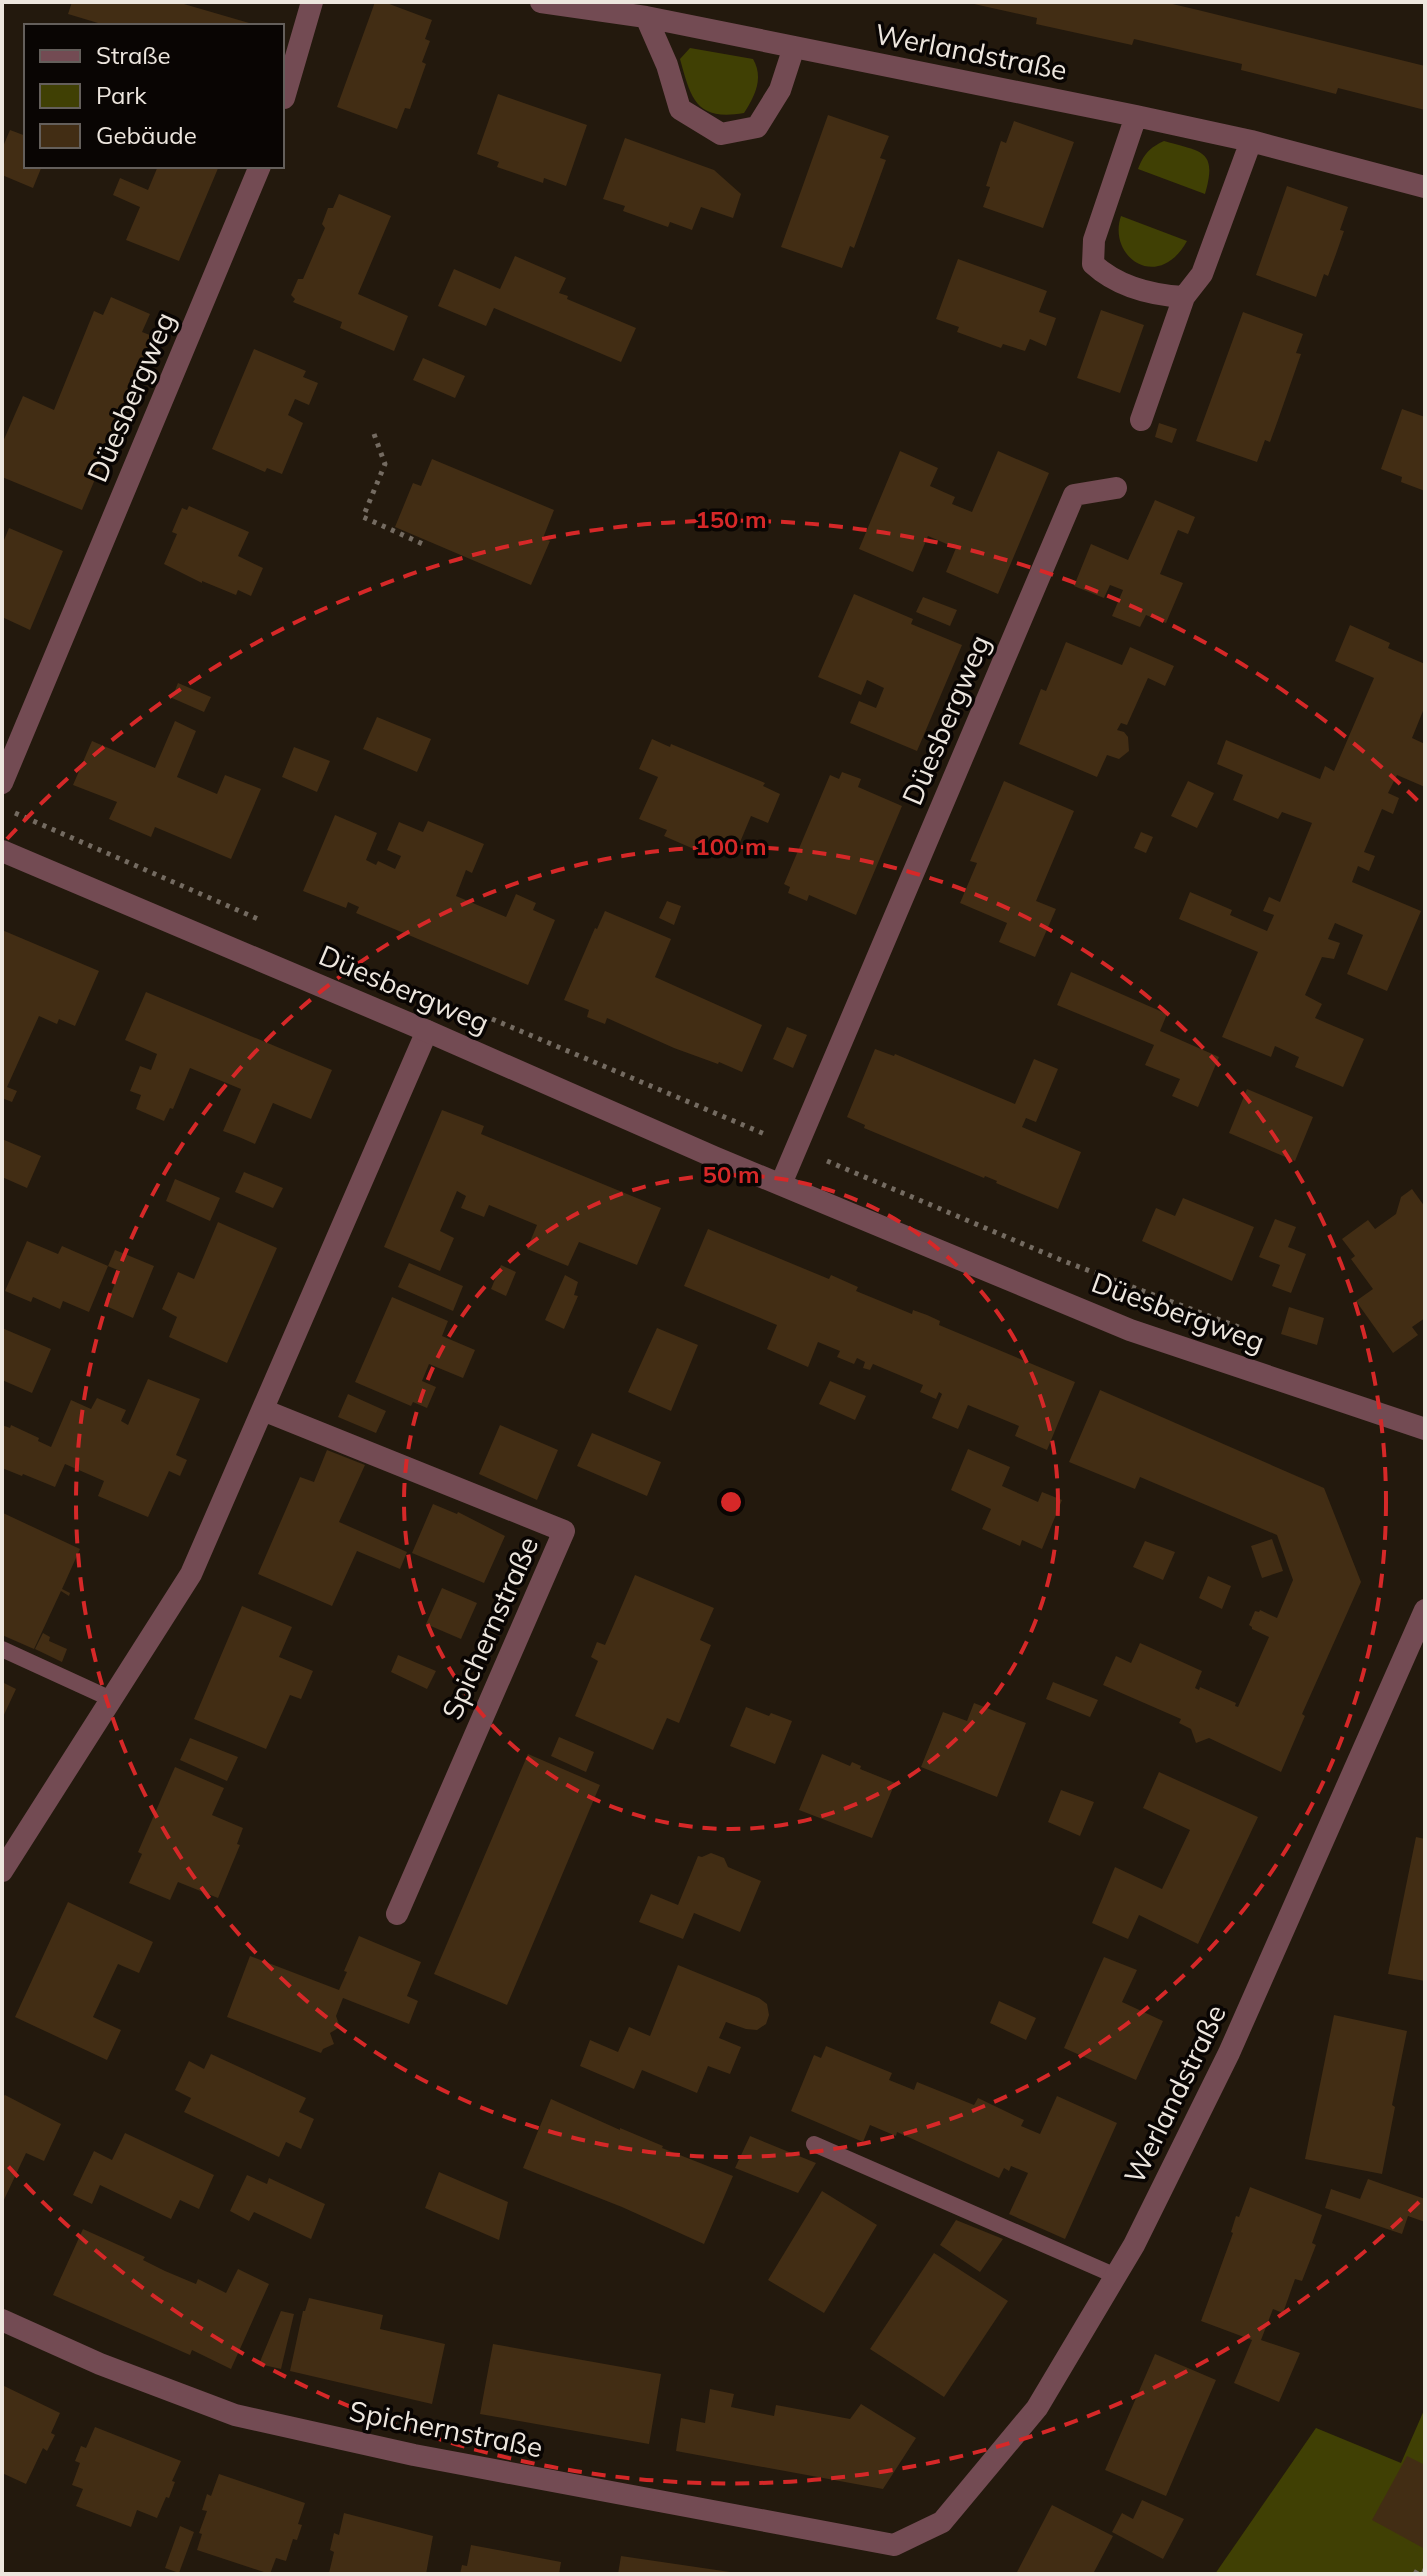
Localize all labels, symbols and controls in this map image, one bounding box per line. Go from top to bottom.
street label: Werlandstraße [872,16,1070,87]
legend [24,24,284,168]
text: Straße [96,40,171,70]
text: Park [96,80,147,110]
text: Gebäude [96,120,197,150]
street label: Düesbergweg [79,307,182,487]
text: 150 m [695,504,767,534]
street label: Düesbergweg [894,630,997,810]
text: 100 m [695,831,767,861]
street label: Düesbergweg [314,937,494,1040]
text: 50 m [703,1159,759,1189]
street label: Düesbergweg [1087,1264,1269,1359]
centre of rings [717,1488,745,1516]
street label: Spichernstraße [434,1531,545,1725]
street label: Werlandstraße [1116,1999,1233,2189]
street label: Spichernstraße [346,2393,546,2464]

